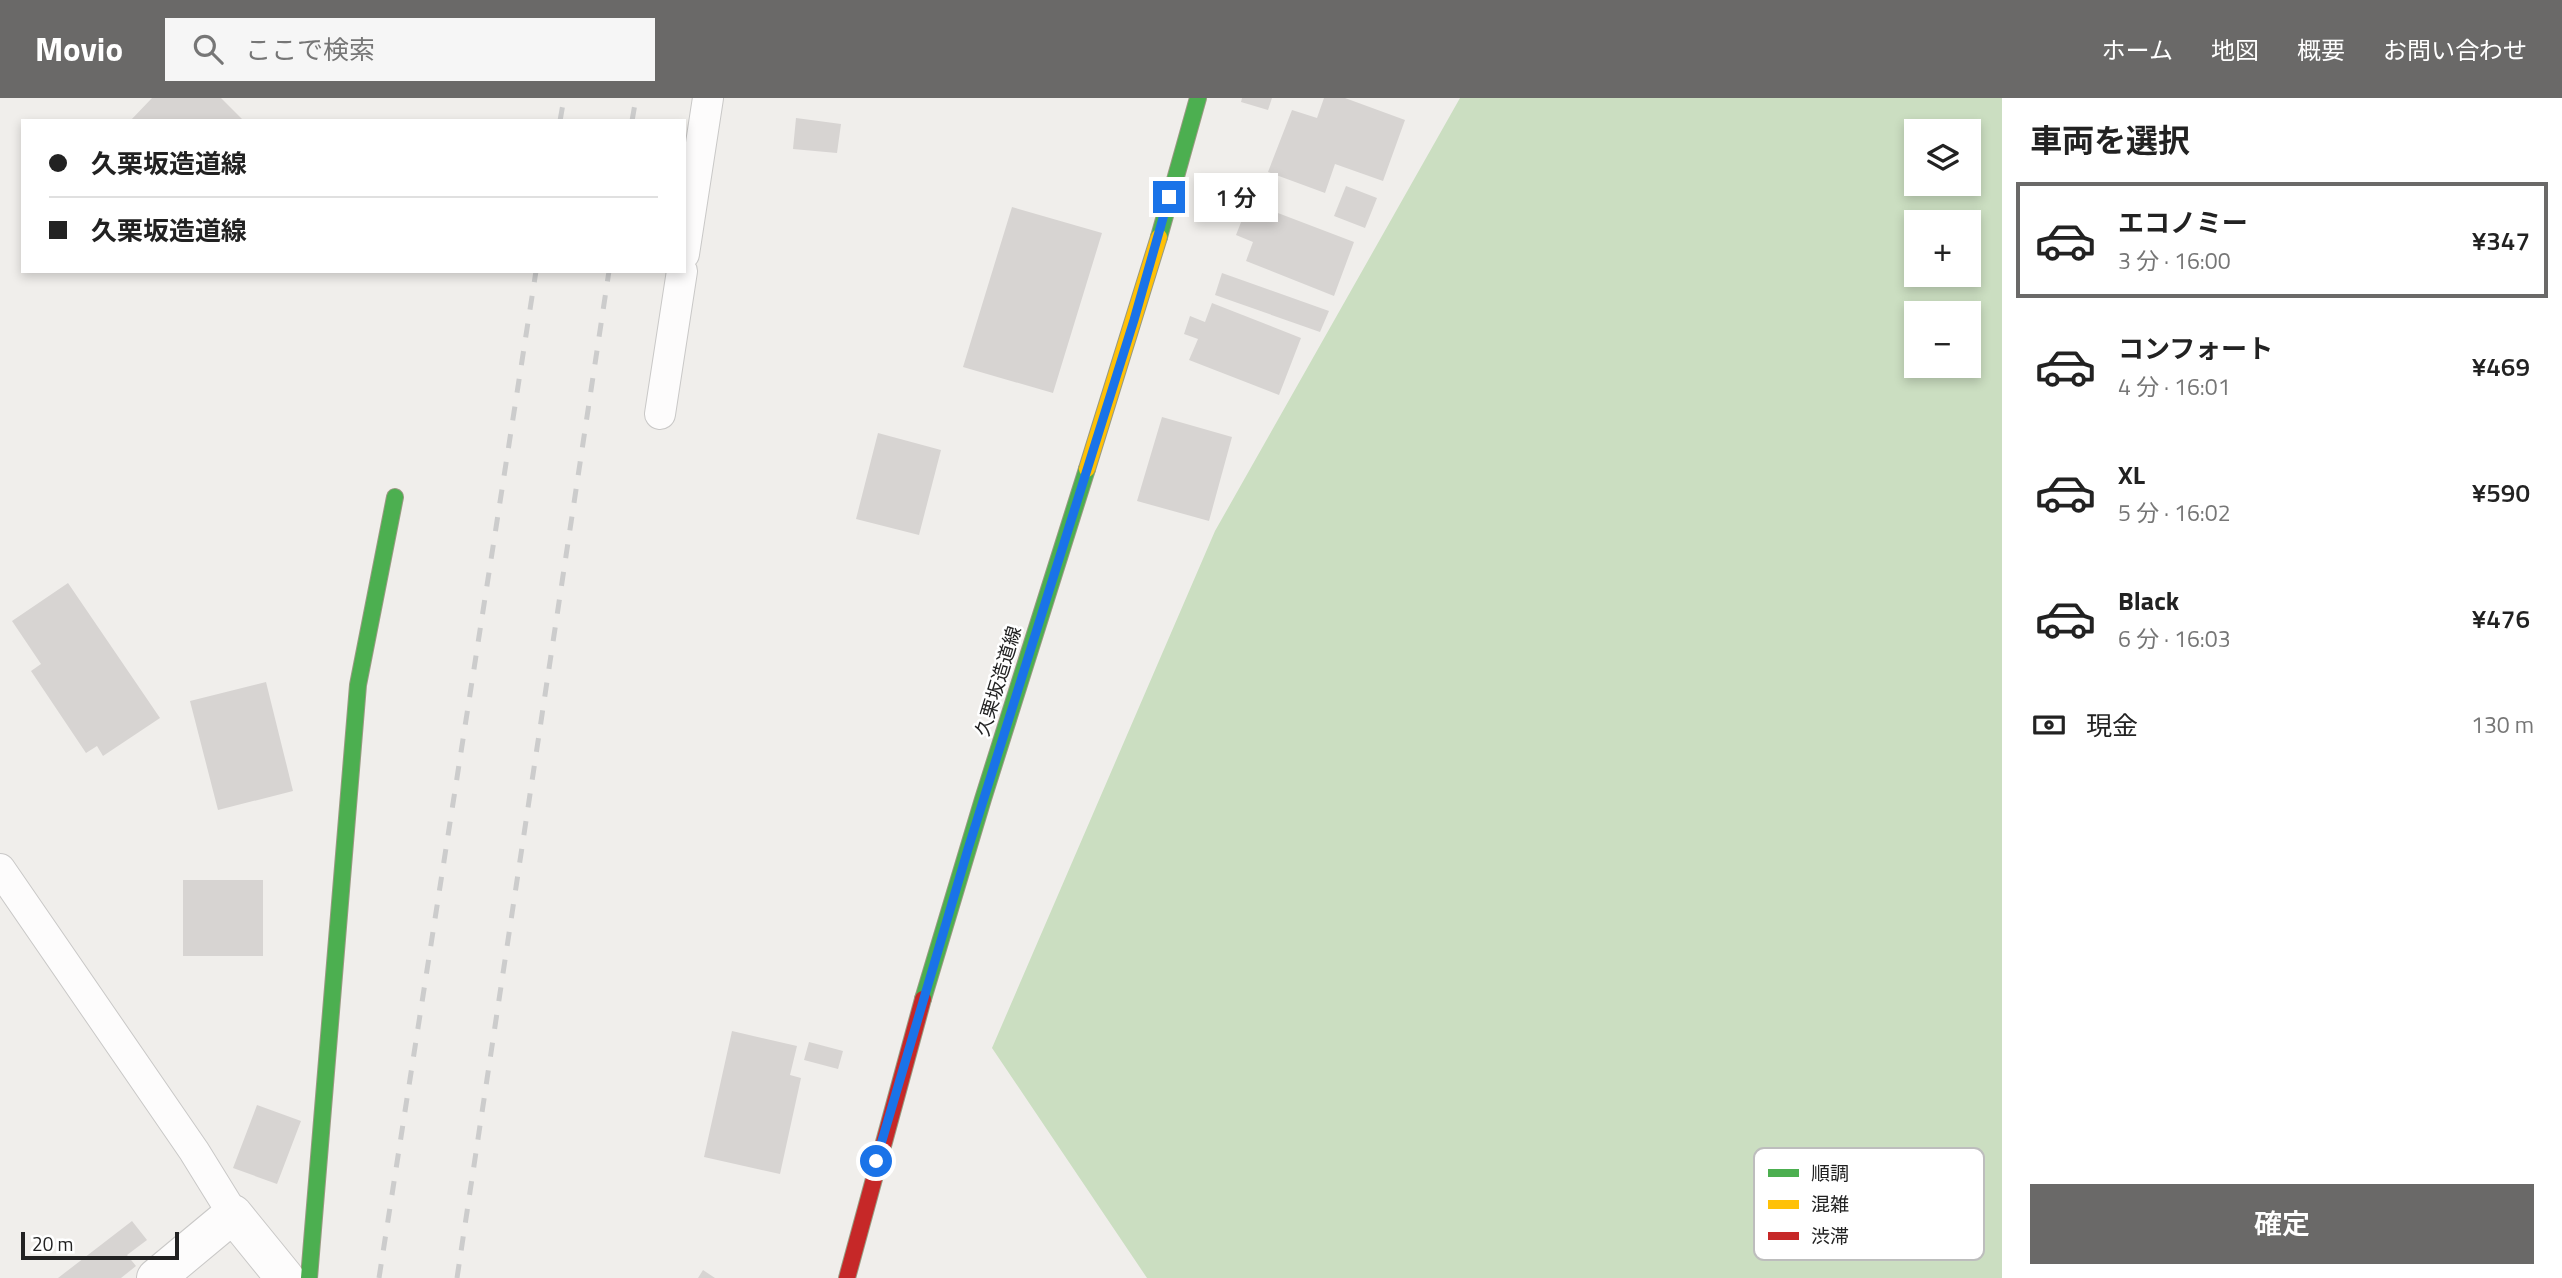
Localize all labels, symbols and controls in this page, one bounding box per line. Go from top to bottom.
search box [165,18,655,81]
text: Movio [35,24,123,74]
icon: search [189,30,227,68]
text: ここで検索 [245,30,375,69]
text: ホーム [2102,32,2173,68]
text: 地図 [2211,32,2259,68]
text: 概要 [2297,32,2345,68]
text: お問い合わせ [2383,32,2527,68]
text: 車両を選択 [2030,116,2190,164]
map controls [1904,119,1981,378]
button: layers [1904,119,1981,196]
text: 久栗坂造道線 [91,144,247,183]
callout: 1 分 [1194,172,1278,222]
text: 1 分 [1216,180,1256,215]
route end [1153,181,1185,213]
text: エコノミー [2118,203,2248,242]
icon: car [2034,209,2097,272]
button: + [1904,210,1981,287]
text: 久栗坂造道線 [91,211,247,250]
text: ¥347 [2472,221,2530,260]
text: 3 分 · 16:00 [2118,243,2231,278]
button: − [1904,301,1981,378]
text: コンフォート [2118,329,2273,368]
icon: car [2034,335,2097,398]
text: ¥469 [2472,347,2530,386]
text: 4 分 · 16:01 [2118,369,2231,404]
text: XL [2118,455,2145,494]
icon: car [2034,461,2097,524]
text: ¥590 [2472,473,2530,512]
text: 5 分 · 16:02 [2118,495,2231,530]
text: Black [2118,581,2179,620]
icon: car [2034,587,2097,650]
text: ¥476 [2472,599,2530,638]
text: 6 分 · 16:03 [2118,621,2231,656]
street label: 久栗坂造道線 [967,622,1028,740]
icon: cash [2030,706,2068,744]
text: 現金 [2086,706,2138,745]
text: 130 m [2471,707,2534,742]
route start [860,1145,892,1177]
legend [1754,1148,1984,1260]
text: 順調 [1811,1158,1849,1187]
button: 確定 [2030,1184,2534,1264]
text: 混雑 [1811,1189,1849,1218]
text: 渋滞 [1811,1221,1849,1250]
scale bar [21,1229,178,1261]
text: 20 m [32,1229,73,1258]

